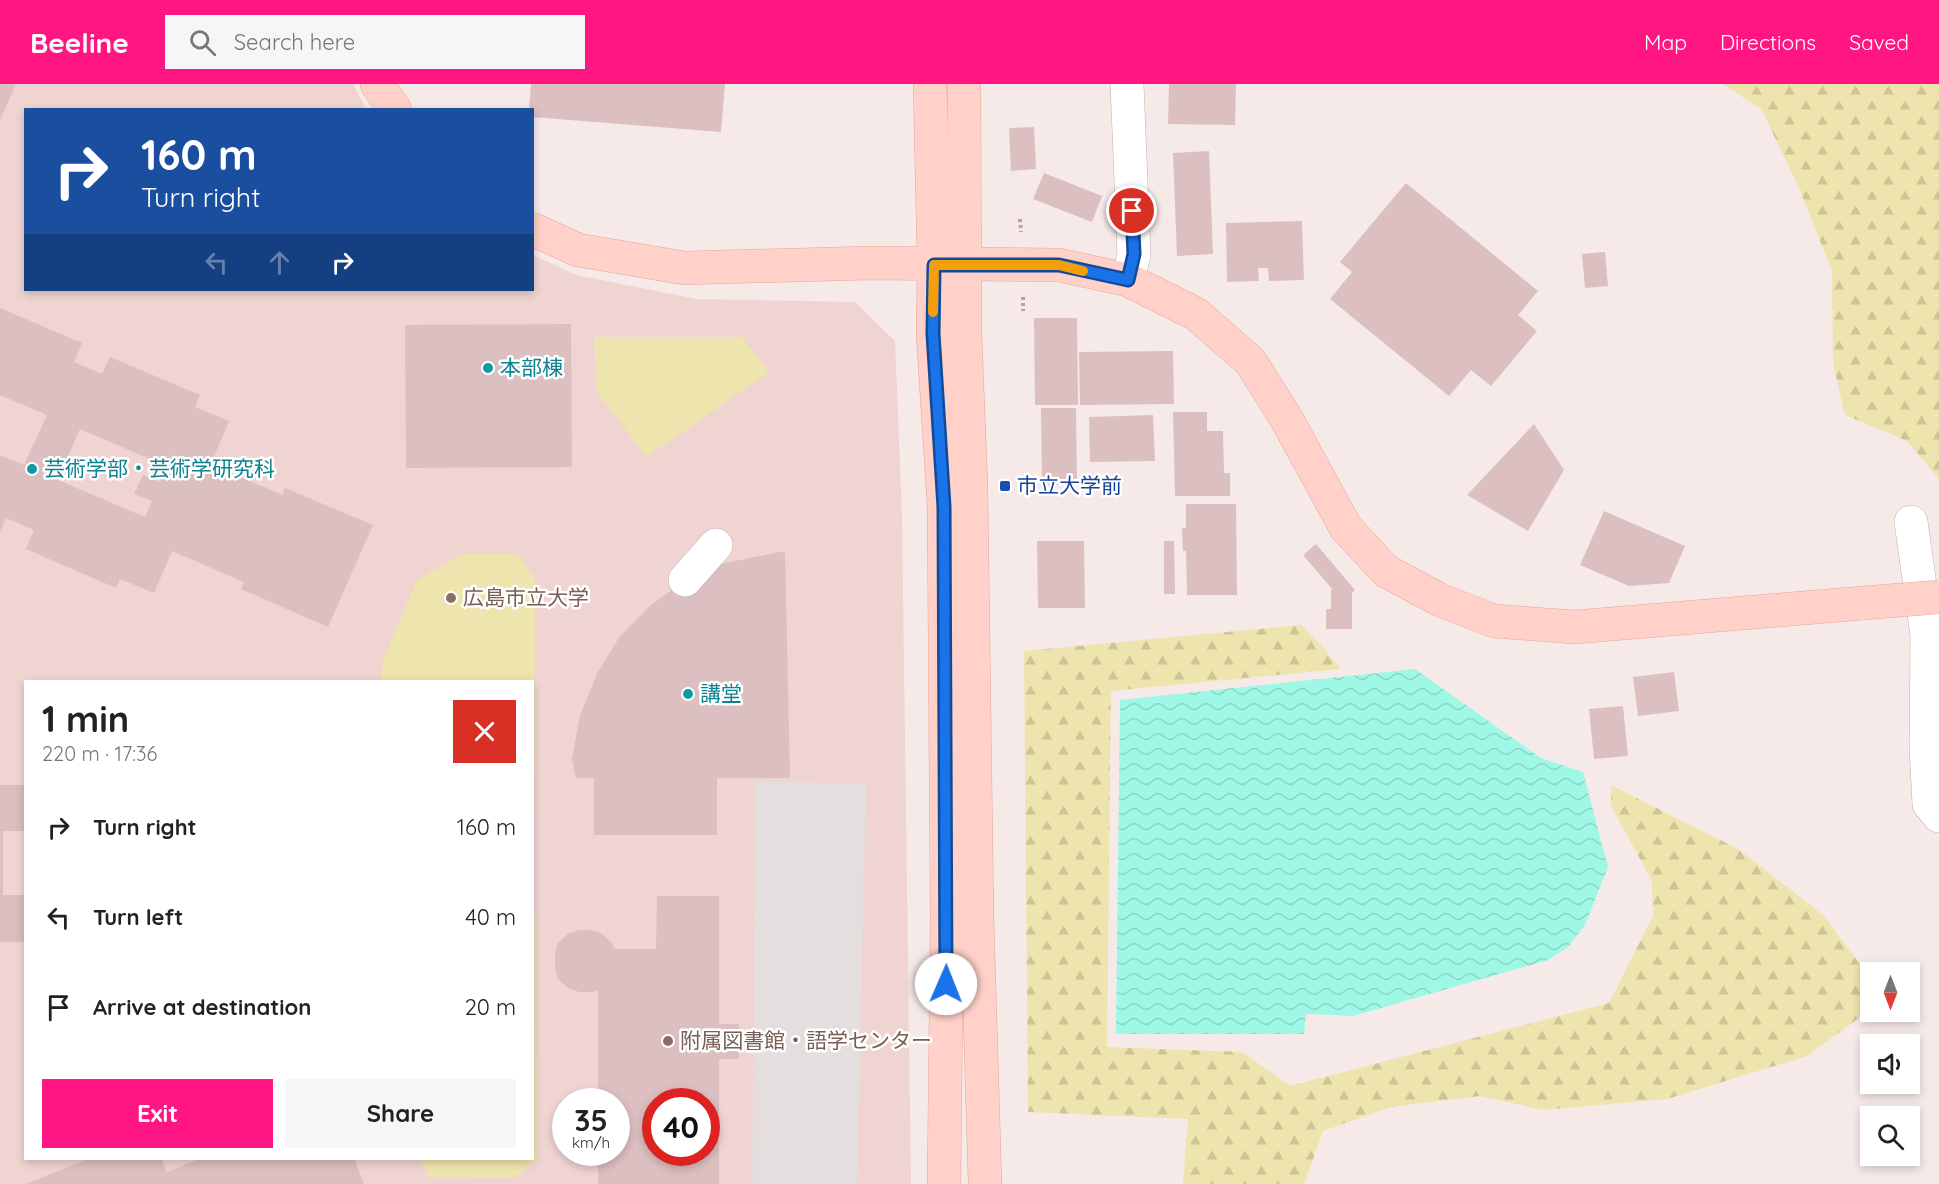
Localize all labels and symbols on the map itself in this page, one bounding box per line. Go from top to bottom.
pin [1106,185,1157,236]
place label: 本部棟 [500,354,563,380]
marker: 本部棟 [481,361,495,375]
place label: 芸術学部・芸術学研究科 [44,455,275,481]
marker: 芸術学部・芸術学研究科 [25,462,39,476]
place label: 市立大学前 [1017,472,1122,498]
marker: 市立大学前 [998,479,1012,493]
place label: 広島市立大学 [463,584,589,610]
marker: 広島市立大学 [444,591,458,605]
place label: 講堂 [700,680,742,706]
marker: 講堂 [681,687,695,701]
position arrow [914,952,978,1016]
north arrow [1860,962,1920,1022]
place label: 附属図書館・語学センター [680,1027,932,1053]
marker: 附属図書館・語学センター [661,1034,675,1048]
speed limit sign: 40 [642,1088,720,1166]

